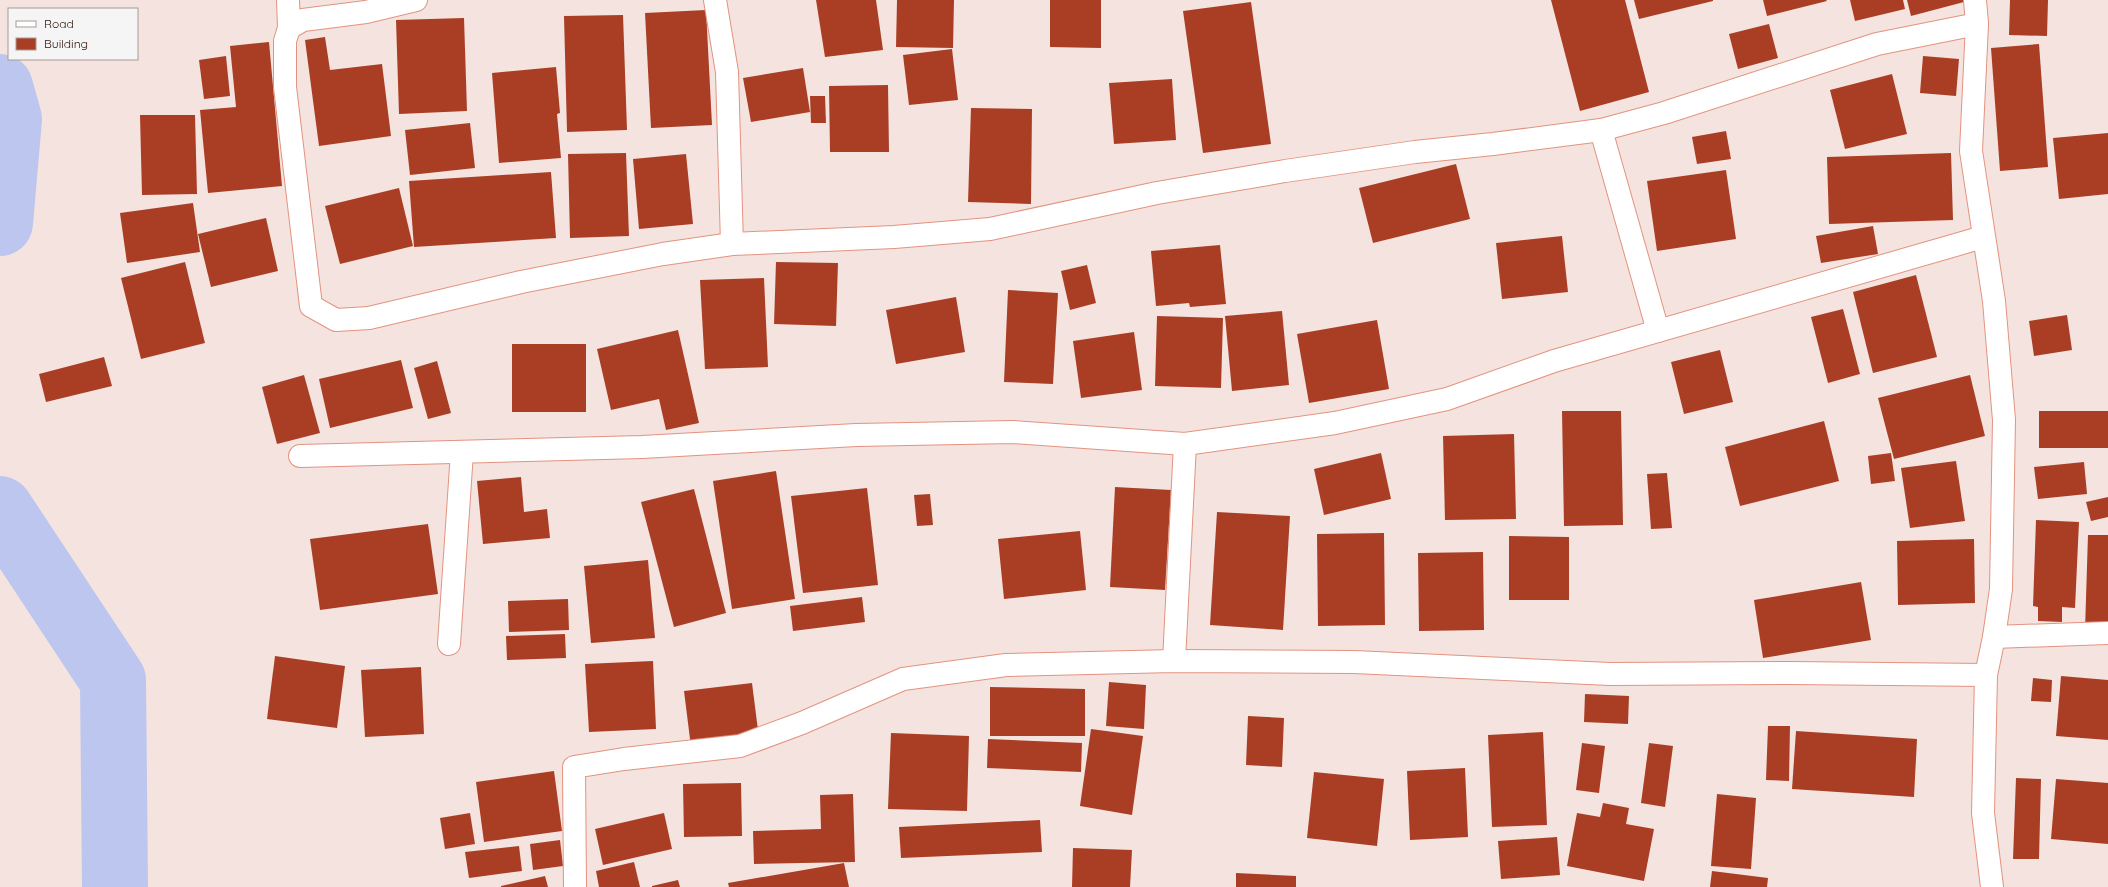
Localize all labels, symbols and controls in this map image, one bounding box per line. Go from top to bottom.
legend [8,8,138,60]
text: Road [44,16,74,31]
text: Building [44,36,88,51]

